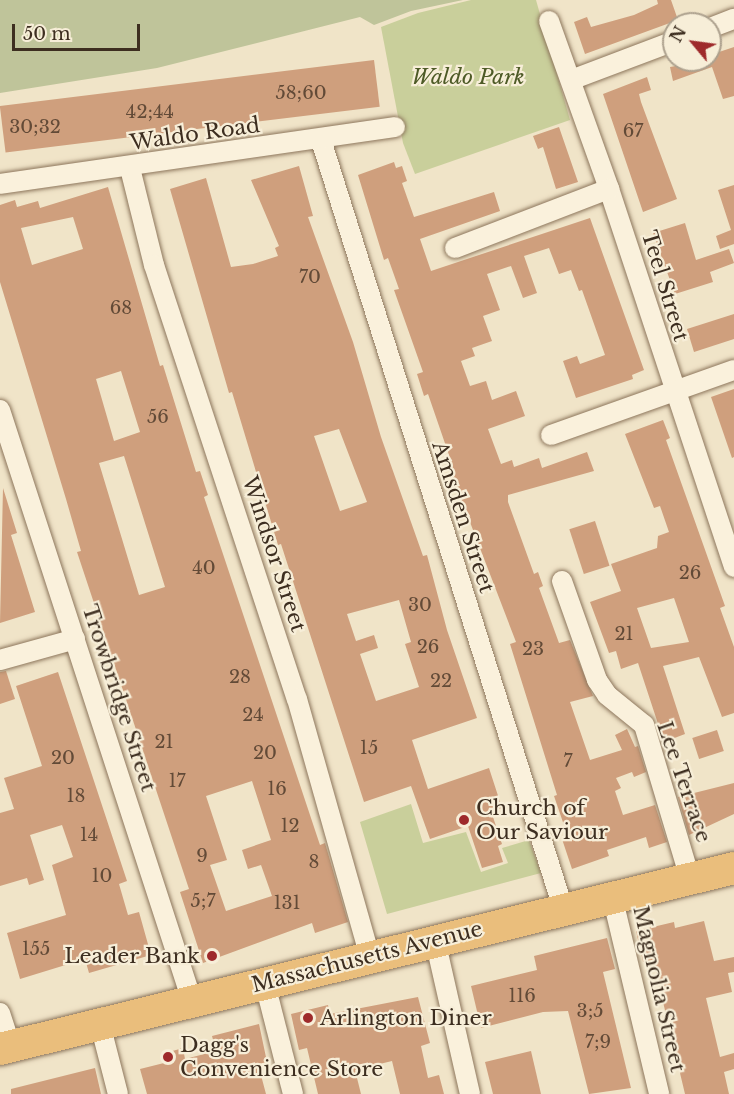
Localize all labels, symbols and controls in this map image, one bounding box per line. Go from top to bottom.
scale bar [15,12,142,50]
north arrow [662,12,722,72]
text: 50 m [23,23,71,45]
text: N [666,23,690,46]
park label: Waldo Park [411,64,525,90]
house number: 58;60 [275,82,327,104]
house number: 42;44 [126,101,174,123]
street label: Waldo Road [128,112,262,156]
house number: 30;32 [9,116,61,138]
house number: 67 [623,120,643,142]
street label: Teel Street [636,227,694,345]
house number: 70 [299,266,321,288]
house number: 68 [110,297,132,319]
house number: 56 [147,406,169,428]
street label: Amsden Street [427,438,499,596]
street label: Windsor Street [237,473,311,635]
house number: 40 [192,557,216,579]
house number: 26 [679,562,701,584]
house number: 30 [408,594,432,616]
street label: Trowbridge Street [77,601,161,795]
house number: 21 [614,623,634,645]
house number: 26 [417,636,439,658]
house number: 23 [522,638,544,660]
house number: 28 [229,666,251,688]
house number: 22 [430,670,452,692]
house number: 24 [242,704,264,726]
street label: Lee Terrace [651,718,717,846]
house number: 21 [154,731,174,753]
house number: 15 [360,737,378,759]
house number: 20 [253,742,277,764]
house number: 20 [51,747,75,769]
house number: 7 [563,750,573,772]
house number: 17 [168,770,186,792]
house number: 16 [267,778,287,800]
house number: 18 [67,785,85,807]
place label: Church of Our Saviour [476,795,609,845]
marker: Church of Our Saviour [457,813,471,827]
house number: 12 [280,815,300,837]
house number: 14 [80,824,98,846]
house number: 9 [196,845,208,867]
house number: 8 [309,851,319,873]
house number: 10 [92,865,112,887]
house number: 5;7 [191,890,215,912]
house number: 131 [273,892,301,914]
street label: Magnolia Street [628,903,690,1075]
street label: Massachusetts Avenue [249,916,485,998]
house number: 155 [22,938,50,960]
place label: Leader Bank [64,943,200,969]
marker: Leader Bank [205,949,219,963]
house number: 116 [508,985,536,1007]
house number: 3;5 [577,1000,603,1022]
place label: Arlington Diner [320,1005,492,1031]
marker: Arlington Diner [301,1011,315,1025]
house number: 7;9 [585,1031,611,1053]
place label: Dagg's Convenience Store [180,1032,383,1082]
marker: Dagg's Convenience Store [161,1050,175,1064]

